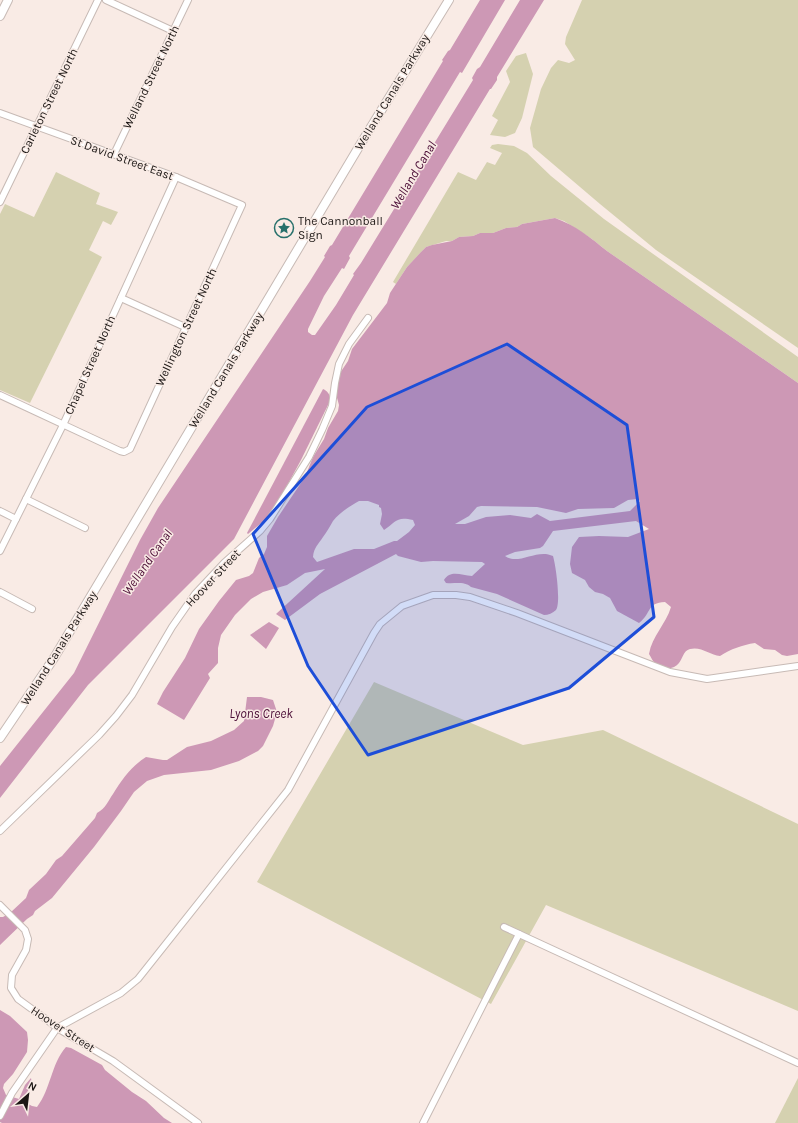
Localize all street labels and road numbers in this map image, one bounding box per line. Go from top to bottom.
street label: Welland Street North [120,23,182,131]
street label: Welland Canals Parkway [352,31,432,152]
street label: Carleton Street North [17,46,81,156]
street label: St David Street East [69,133,176,183]
street label: Wellington Street North [152,266,220,388]
street label: Welland Canals Parkway [186,309,266,430]
street label: Chapel Street North [62,313,118,417]
street label: Hoover Street [183,546,243,610]
street label: Welland Canals Parkway [18,588,100,708]
street label: Hoover Street [28,1003,98,1055]

